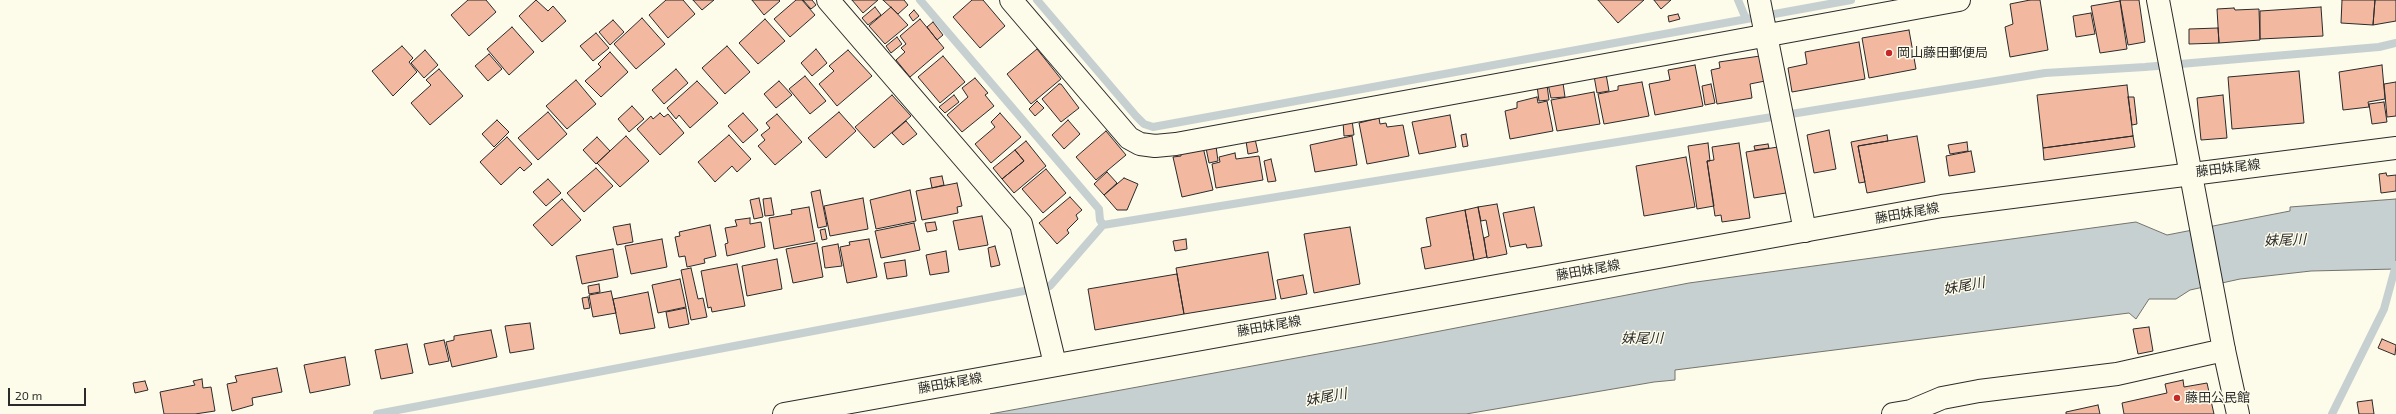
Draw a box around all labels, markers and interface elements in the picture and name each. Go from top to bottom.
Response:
place label: 岡山藤田郵便局 [1897,45,1988,61]
marker: 岡山藤田郵便局 [1884,48,1894,58]
street label: 藤田妹尾線 [2195,156,2261,180]
street label: 藤田妹尾線 [1874,200,1940,226]
water label: 妹尾川 [2264,231,2306,249]
street label: 藤田妹尾線 [1555,257,1621,283]
water label: 妹尾川 [1942,274,1986,298]
street label: 藤田妹尾線 [1236,313,1302,339]
water label: 妹尾川 [1621,330,1663,346]
street label: 藤田妹尾線 [917,370,983,396]
scale bar [10,380,88,406]
water label: 妹尾川 [1304,385,1348,409]
text: 20 m [15,388,42,402]
place label: 藤田公民館 [2185,390,2250,406]
marker: 藤田公民館 [2172,393,2182,403]

